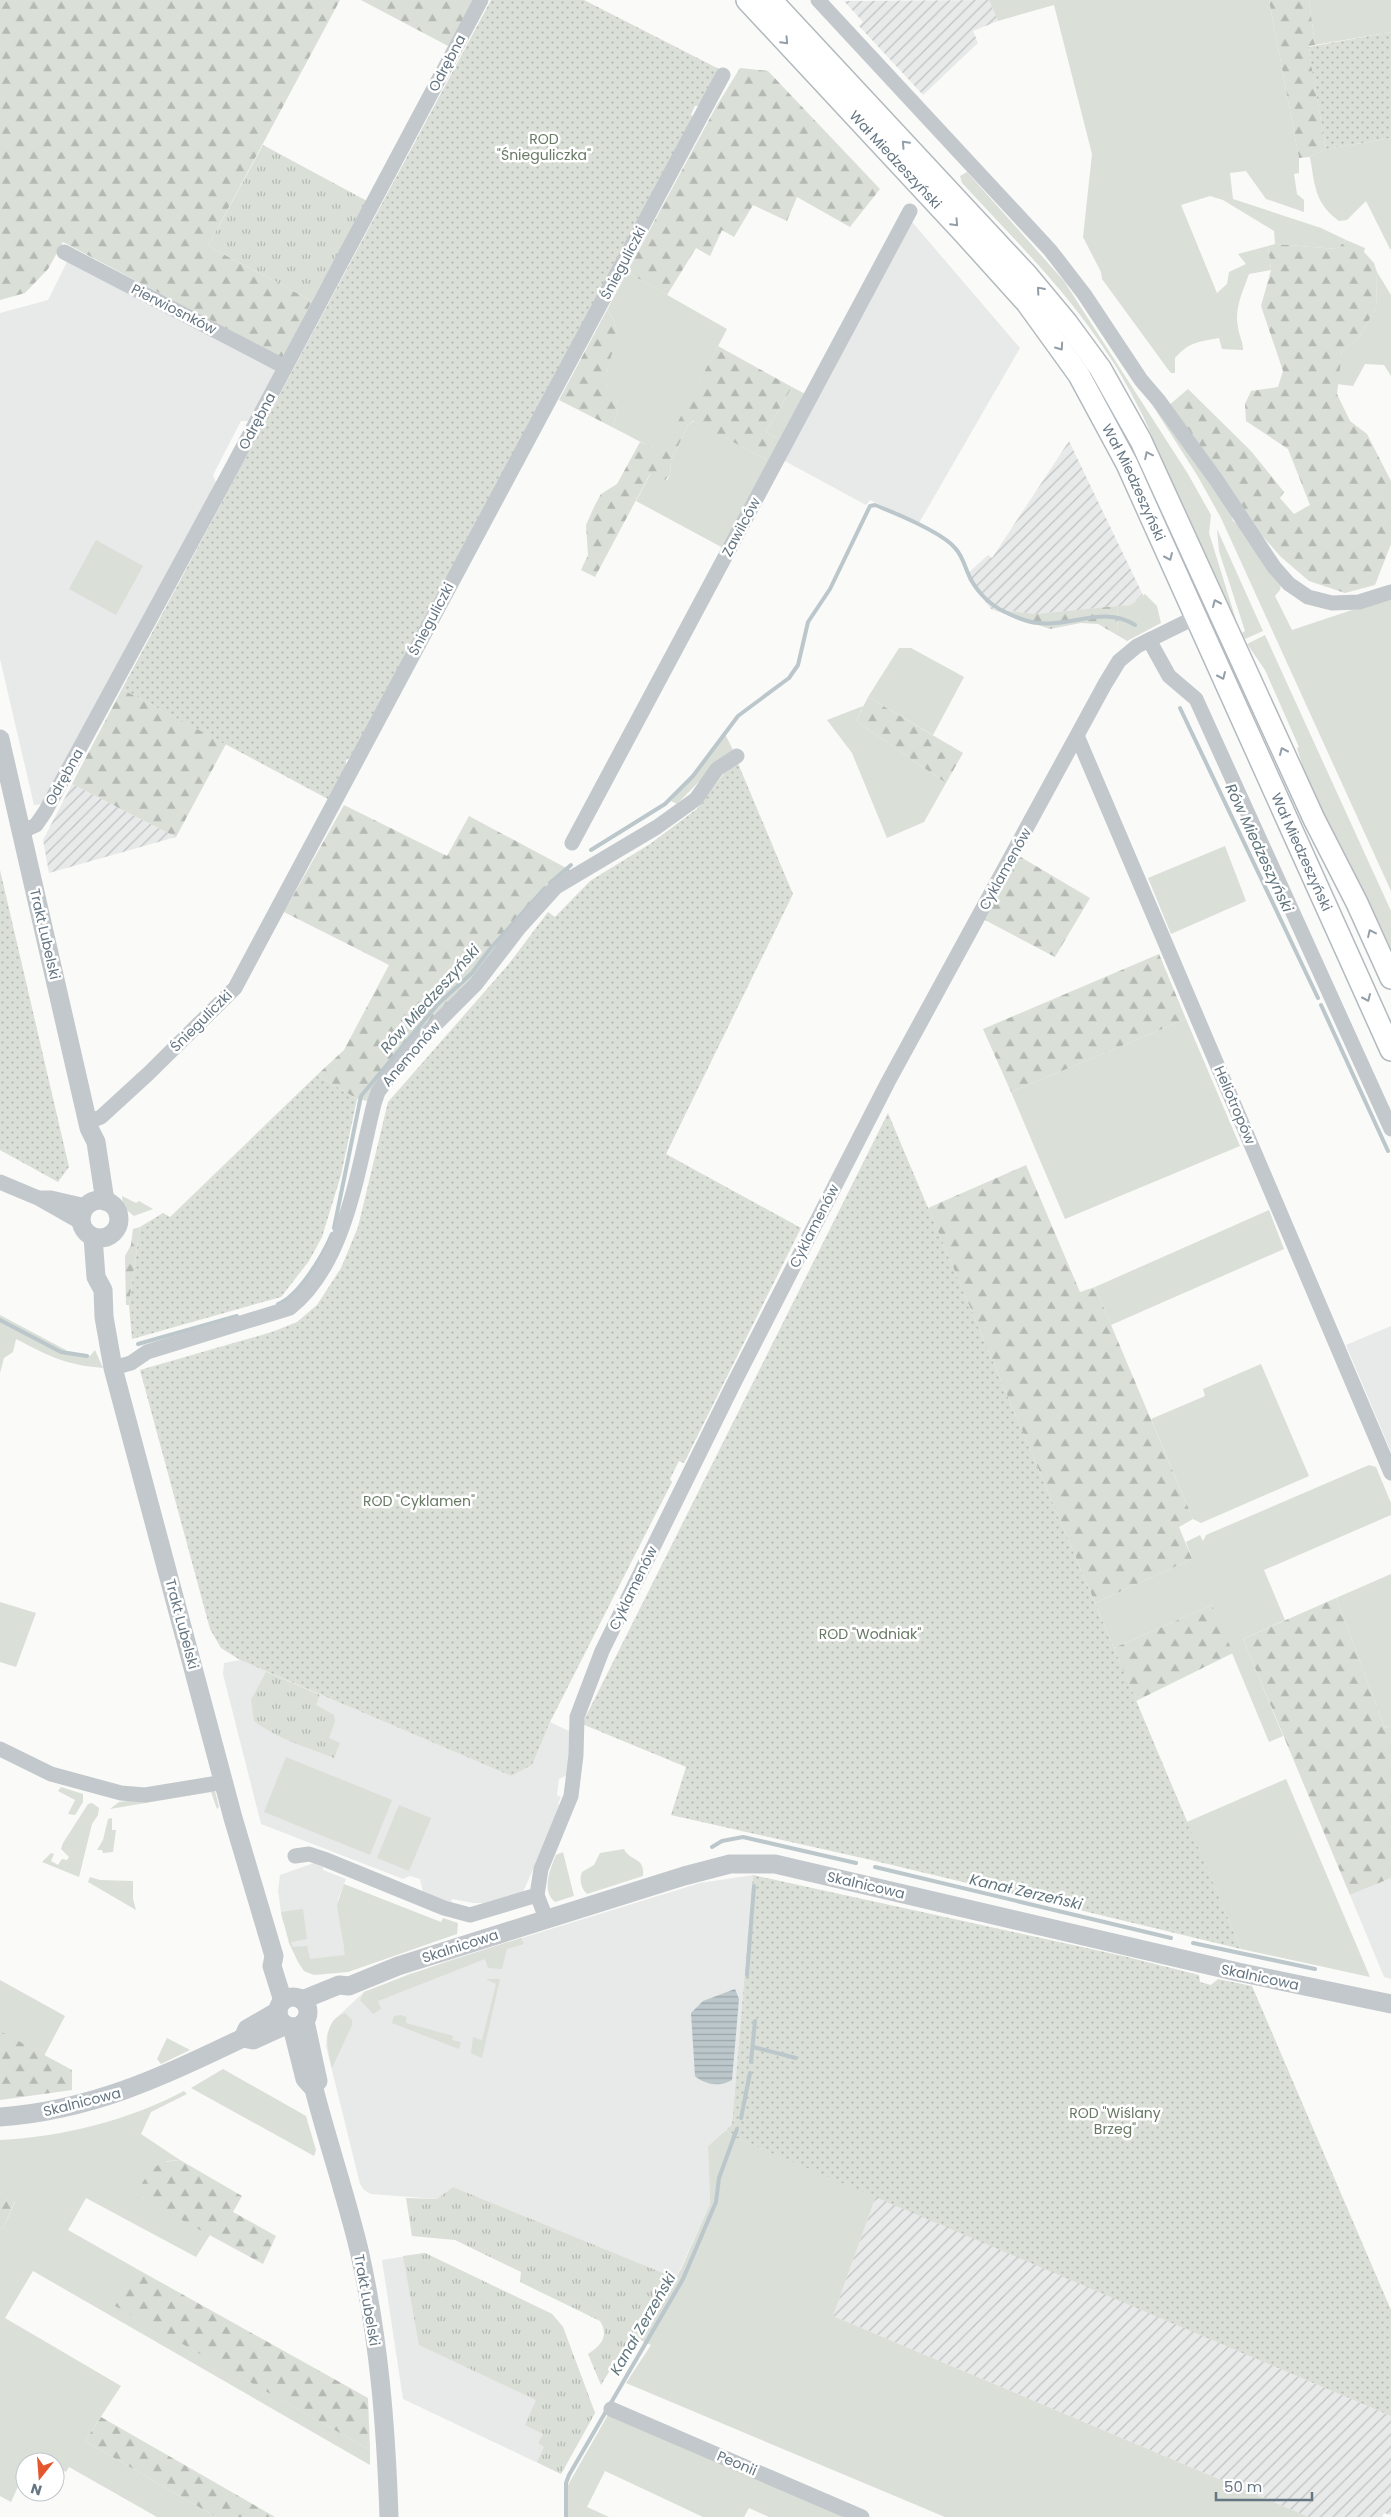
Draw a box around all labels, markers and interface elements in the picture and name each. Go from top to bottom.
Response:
street label: Odrębna [424,31,470,95]
one-way arrow [779,35,788,44]
street label: Wał Miedzeszyński [845,106,946,213]
park label: ROD "Śnieguliczka" [497,129,591,165]
one-way arrow [902,141,911,150]
one-way arrow [949,217,958,226]
street label: Śnieguliczki [595,223,651,303]
street label: Pierwiosnków [128,279,221,339]
one-way arrow [1037,287,1046,296]
one-way arrow [1054,341,1063,351]
street label: Odrębna [234,389,280,453]
street label: Wał Miedzeszyński [1097,420,1170,544]
one-way arrow [1144,451,1155,460]
street label: Zawilców [717,493,765,560]
one-way arrow [1162,552,1173,561]
street label: Śnieguliczki [403,579,459,659]
one-way arrow [1212,599,1222,608]
one-way arrow [1216,671,1227,680]
street label: Odrębna [40,745,88,809]
one-way arrow [1278,747,1289,756]
water label: Rów Miedzeszyński [1220,780,1299,916]
street label: Wał Miedzeszyński [1266,790,1337,914]
street label: Cyklamenów [974,824,1036,914]
street label: Trakt Lubelski [25,887,65,981]
one-way arrow [1367,929,1377,938]
water label: Rów Miedzeszyński [375,940,484,1058]
street label: Śnieguliczki [166,986,236,1056]
one-way arrow [1361,993,1372,1002]
street label: Anemonów [377,1017,445,1091]
street label: Heliotropów [1210,1063,1261,1148]
street label: Cyklamenów [784,1180,844,1271]
park label: ROD "Cyklamen" [363,1491,475,1511]
street label: Cyklamenów [604,1542,662,1633]
street label: Trakt Lubelski [160,1577,204,1671]
park label: ROD "Wodniak" [819,1624,921,1644]
street label: Skalnicowa [825,1866,907,1904]
water label: Kanał Zerzeński [968,1868,1085,1915]
street label: Skalnicowa [419,1924,501,1968]
street label: Skalnicowa [1219,1959,1301,1995]
street label: Skalnicowa [41,2083,123,2121]
park label: ROD "Wiślany Brzeg" [1069,2103,1161,2139]
street label: Trakt Lubelski [349,2253,385,2347]
water label: Kanał Zerzeński [605,2268,681,2379]
street label: Peonii [714,2446,760,2480]
north arrow [15,2452,65,2502]
scale bar [1216,2470,1312,2502]
text: 50 m [1224,2476,1262,2497]
text: N [28,2478,44,2501]

